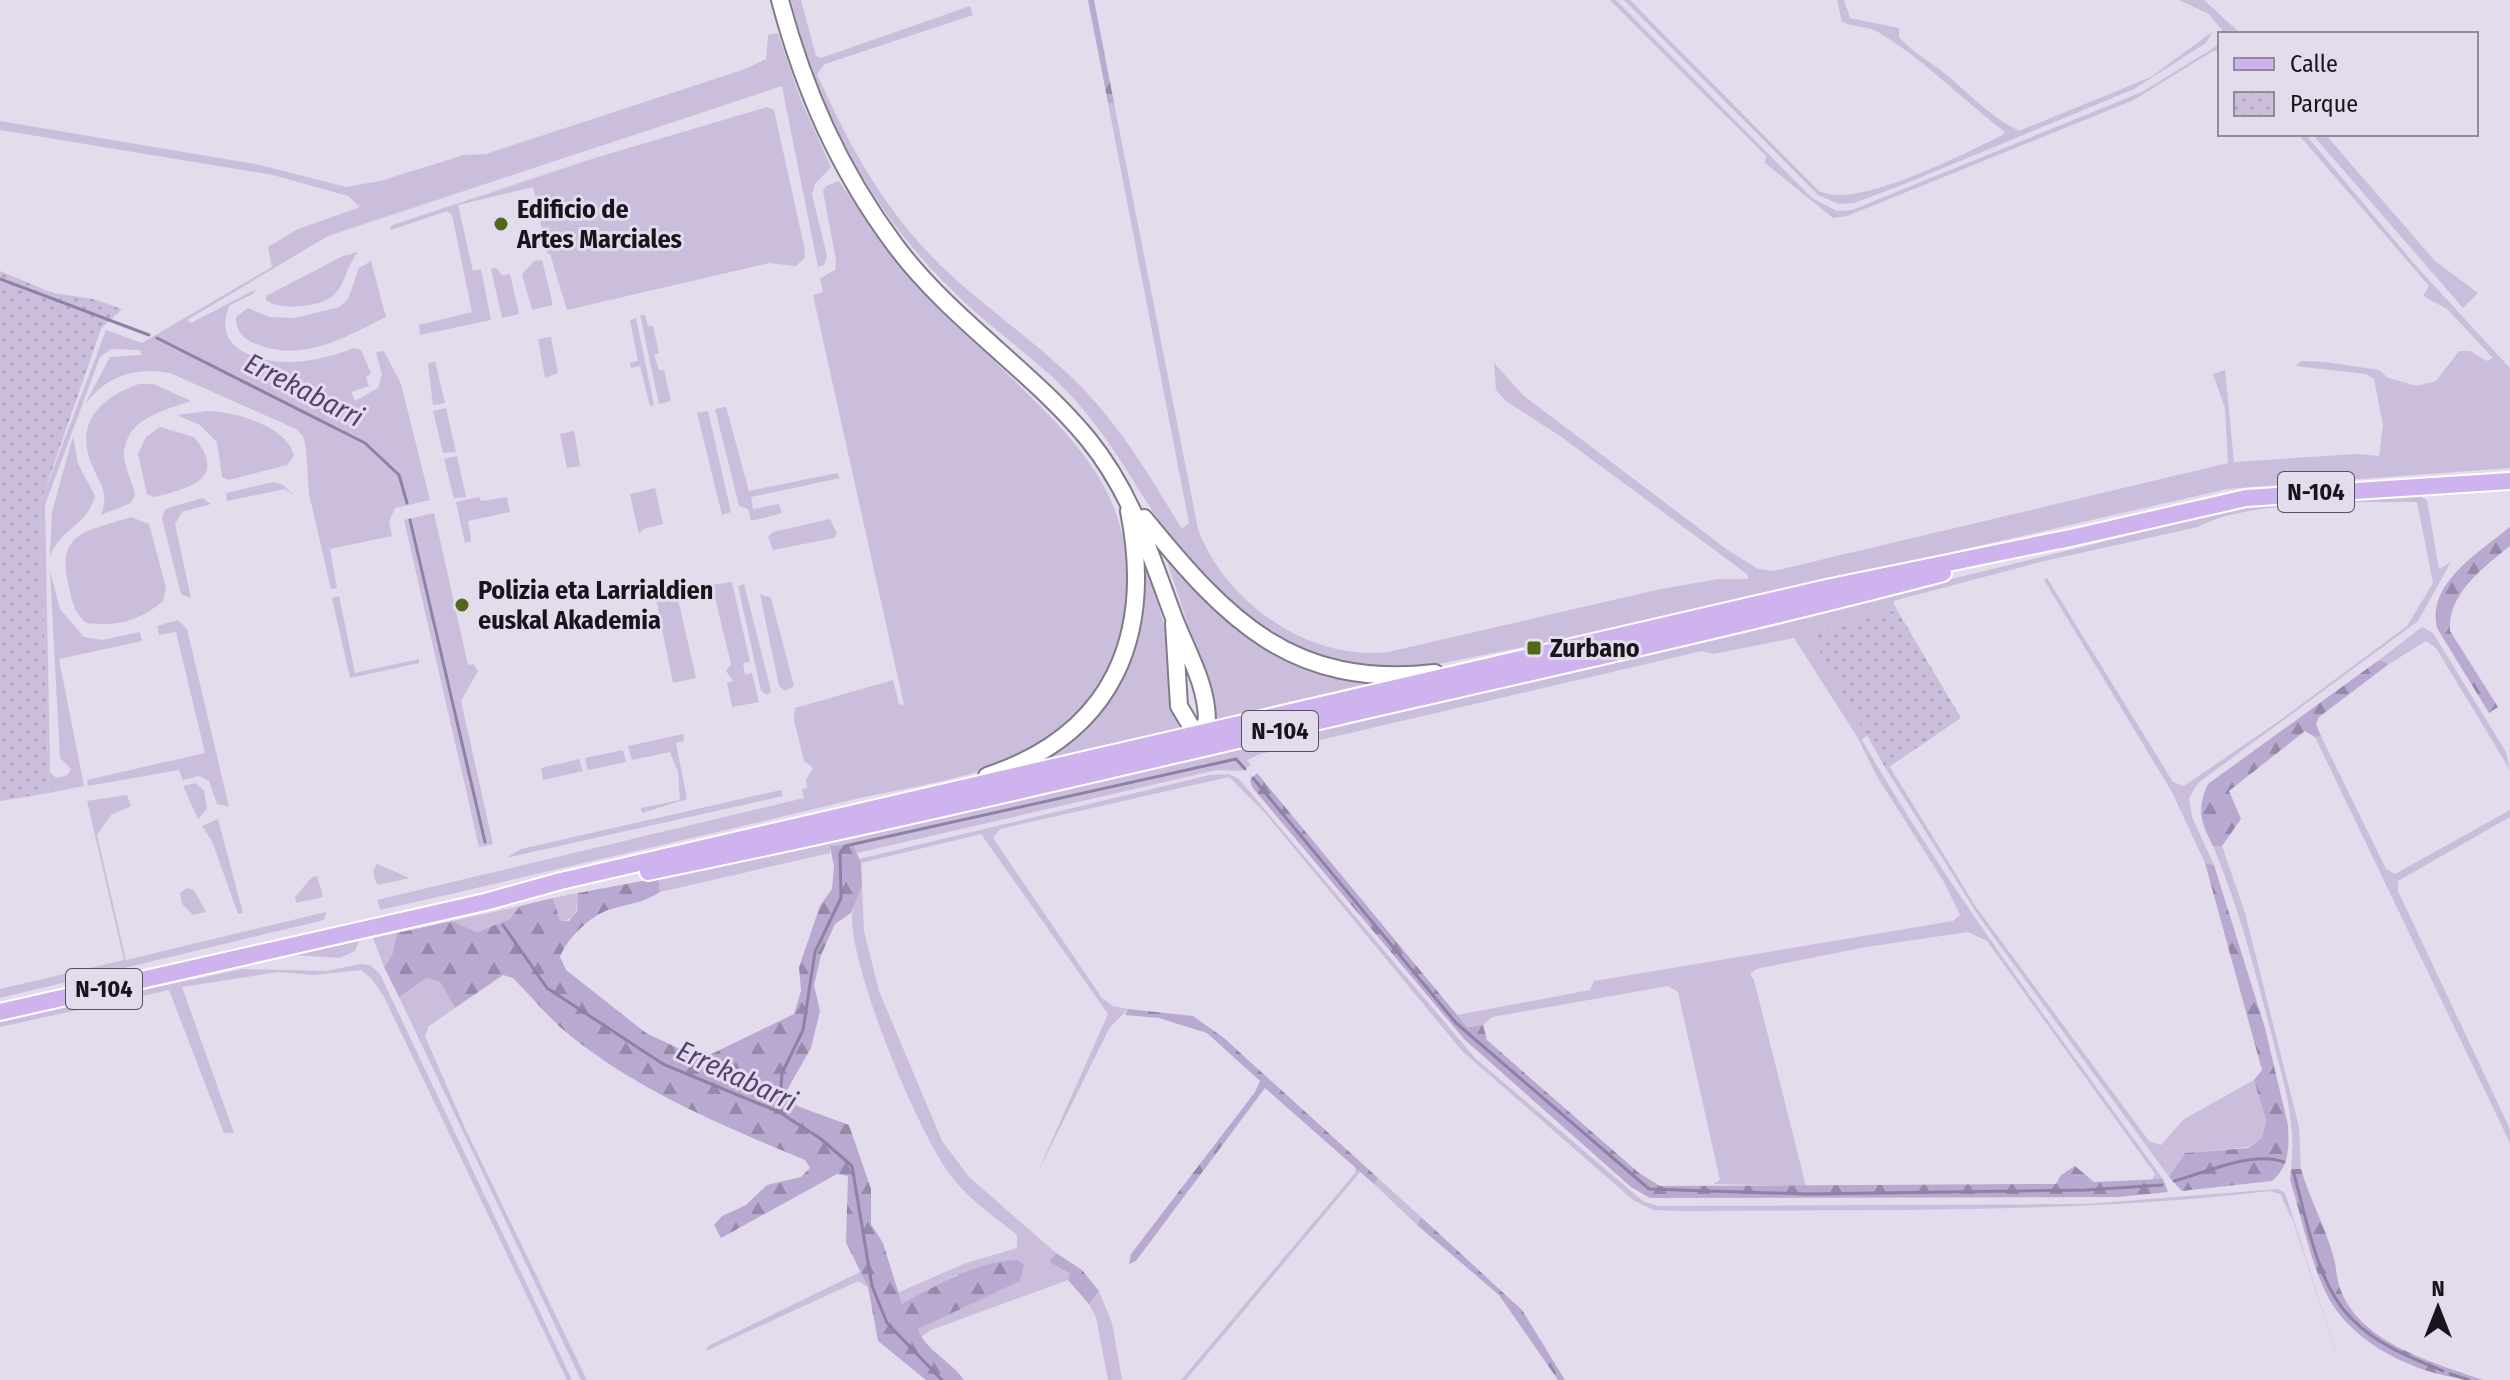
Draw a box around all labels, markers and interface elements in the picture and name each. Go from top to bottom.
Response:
legend [2218,32,2478,136]
text: Calle [2290,50,2338,78]
text: Parque [2290,90,2358,118]
place label: Edificio de Artes Marciales [516,194,682,255]
marker: Edificio de Artes Marciales [492,215,510,233]
water label: Errekabarri [239,346,369,434]
road number: N-104 [2278,472,2354,512]
place label: Polizia eta Larrialdien euskal Akademia [478,575,713,636]
marker: Polizia eta Larrialdien euskal Akademia [453,596,471,614]
place label: Zurbano [1550,633,1640,664]
marker: Zurbano [1525,639,1543,657]
road number: N-104 [1242,711,1318,751]
road number: N-104 [66,969,142,1009]
water label: Errekabarri [672,1034,802,1118]
north arrow [2398,1268,2478,1348]
text: N [2431,1275,2445,1302]

